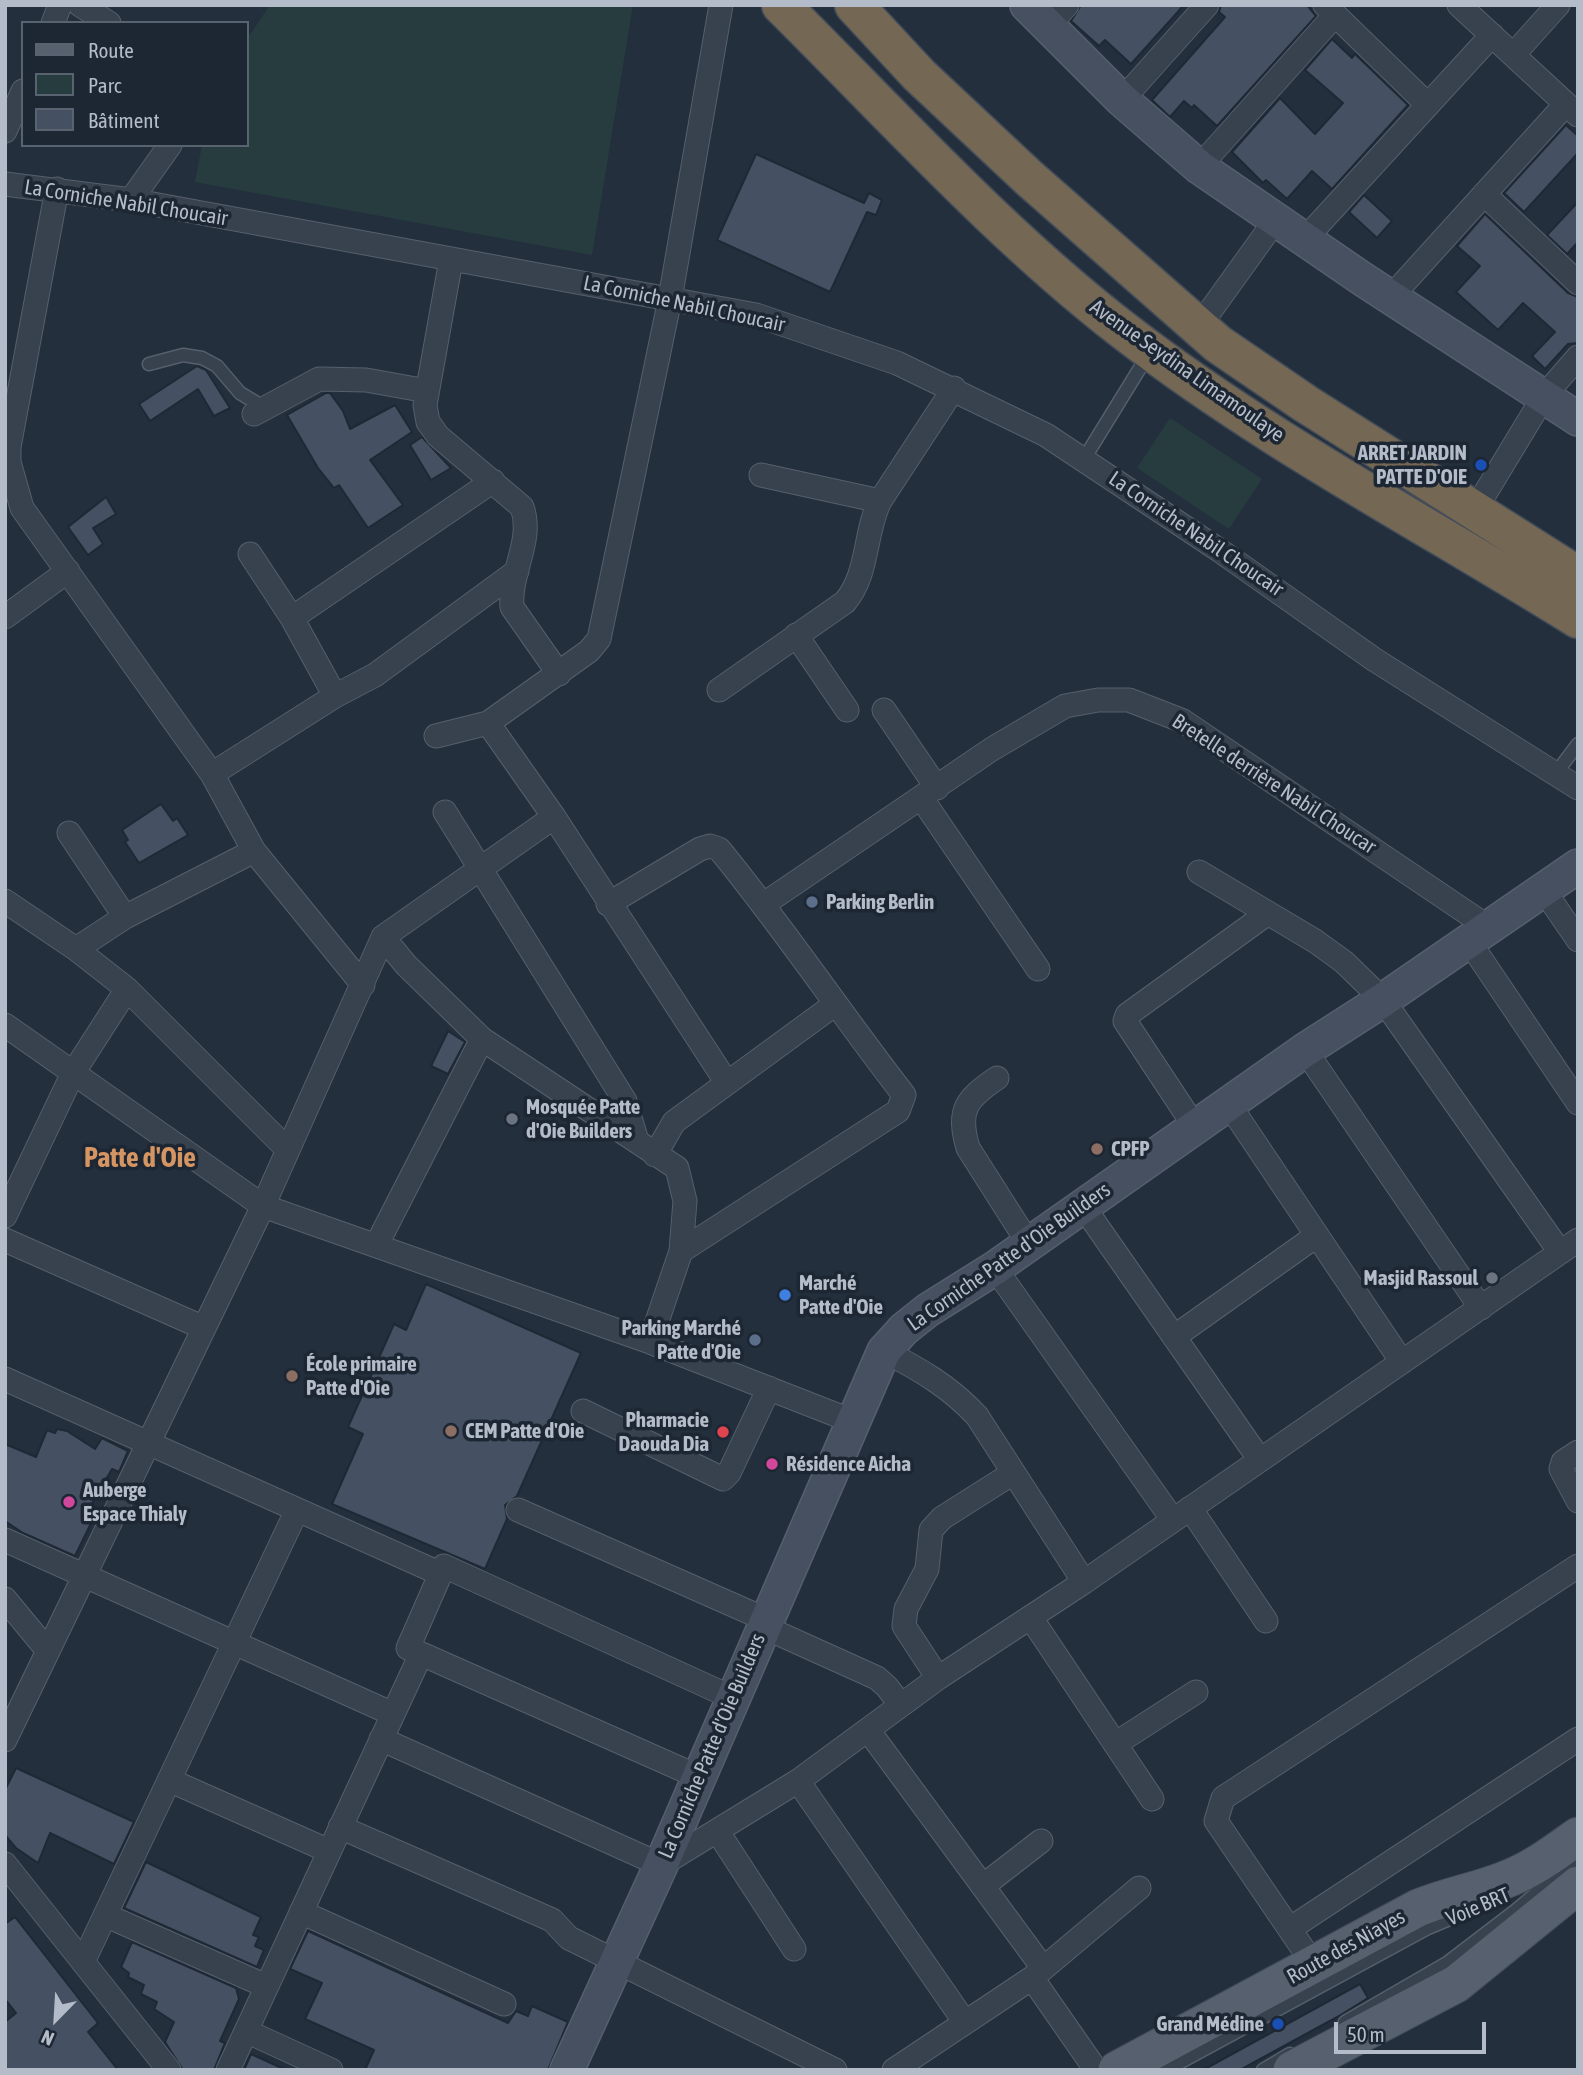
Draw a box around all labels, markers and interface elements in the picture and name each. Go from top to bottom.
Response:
legend [21,21,248,147]
text: Route [88,38,134,62]
text: Parc [88,73,122,97]
text: Bâtiment [88,108,159,132]
street label: La Corniche Nabil Choucair [23,175,229,231]
street label: La Corniche Nabil Choucair [581,270,787,338]
street label: Avenue Seydina Limamoulaye [1085,294,1289,448]
place label: ARRET JARDIN PATTE D'OIE [1358,440,1467,490]
marker: ARRET JARDIN PATTE D'OIE [1473,457,1489,473]
street label: La Corniche Nabil Choucair [1104,466,1288,602]
street label: Bretelle derrière Nabil Choucar [1167,709,1381,859]
place label: Parking Berlin [826,889,934,915]
marker: Parking Berlin [804,894,820,910]
place label: Mosquée Patte d'Oie Builders [526,1094,640,1144]
marker: Mosquée Patte d'Oie Builders [504,1111,520,1127]
place label: CPFP [1111,1136,1149,1162]
district label: Patte d'Oie [84,1141,196,1175]
marker: CPFP [1089,1141,1105,1157]
street label: La Corniche Patte d'Oie Builders [903,1177,1115,1337]
place label: Masjid Rassoul [1364,1265,1478,1291]
place label: Marché Patte d'Oie [799,1270,883,1320]
marker: Masjid Rassoul [1484,1270,1500,1286]
marker: Marché Patte d'Oie [777,1287,793,1303]
place label: Parking Marché Patte d'Oie [622,1315,741,1365]
marker: Parking Marché Patte d'Oie [747,1332,763,1348]
place label: École primaire Patte d'Oie [306,1351,417,1401]
marker: École primaire Patte d'Oie [284,1368,300,1384]
place label: Pharmacie Daouda Dia [619,1407,709,1457]
place label: CEM Patte d'Oie [465,1418,584,1444]
marker: CEM Patte d'Oie [443,1423,459,1439]
marker: Pharmacie Daouda Dia [715,1424,731,1440]
place label: Résidence Aicha [786,1451,911,1477]
marker: Résidence Aicha [764,1456,780,1472]
place label: Auberge Espace Thialy [83,1477,187,1527]
marker: Auberge Espace Thialy [61,1494,77,1510]
street label: La Corniche Patte d'Oie Builders [653,1630,771,1862]
street label: Voie BRT [1442,1882,1514,1932]
street label: Route des Niayes [1283,1904,1409,1990]
north arrow [21,1984,91,2054]
scale bar [1338,2008,1490,2052]
place label: Grand Médine [1156,2011,1264,2037]
marker: Grand Médine [1270,2016,1286,2032]
text: 50 m [1347,2022,1385,2046]
text: N [38,2026,57,2051]

